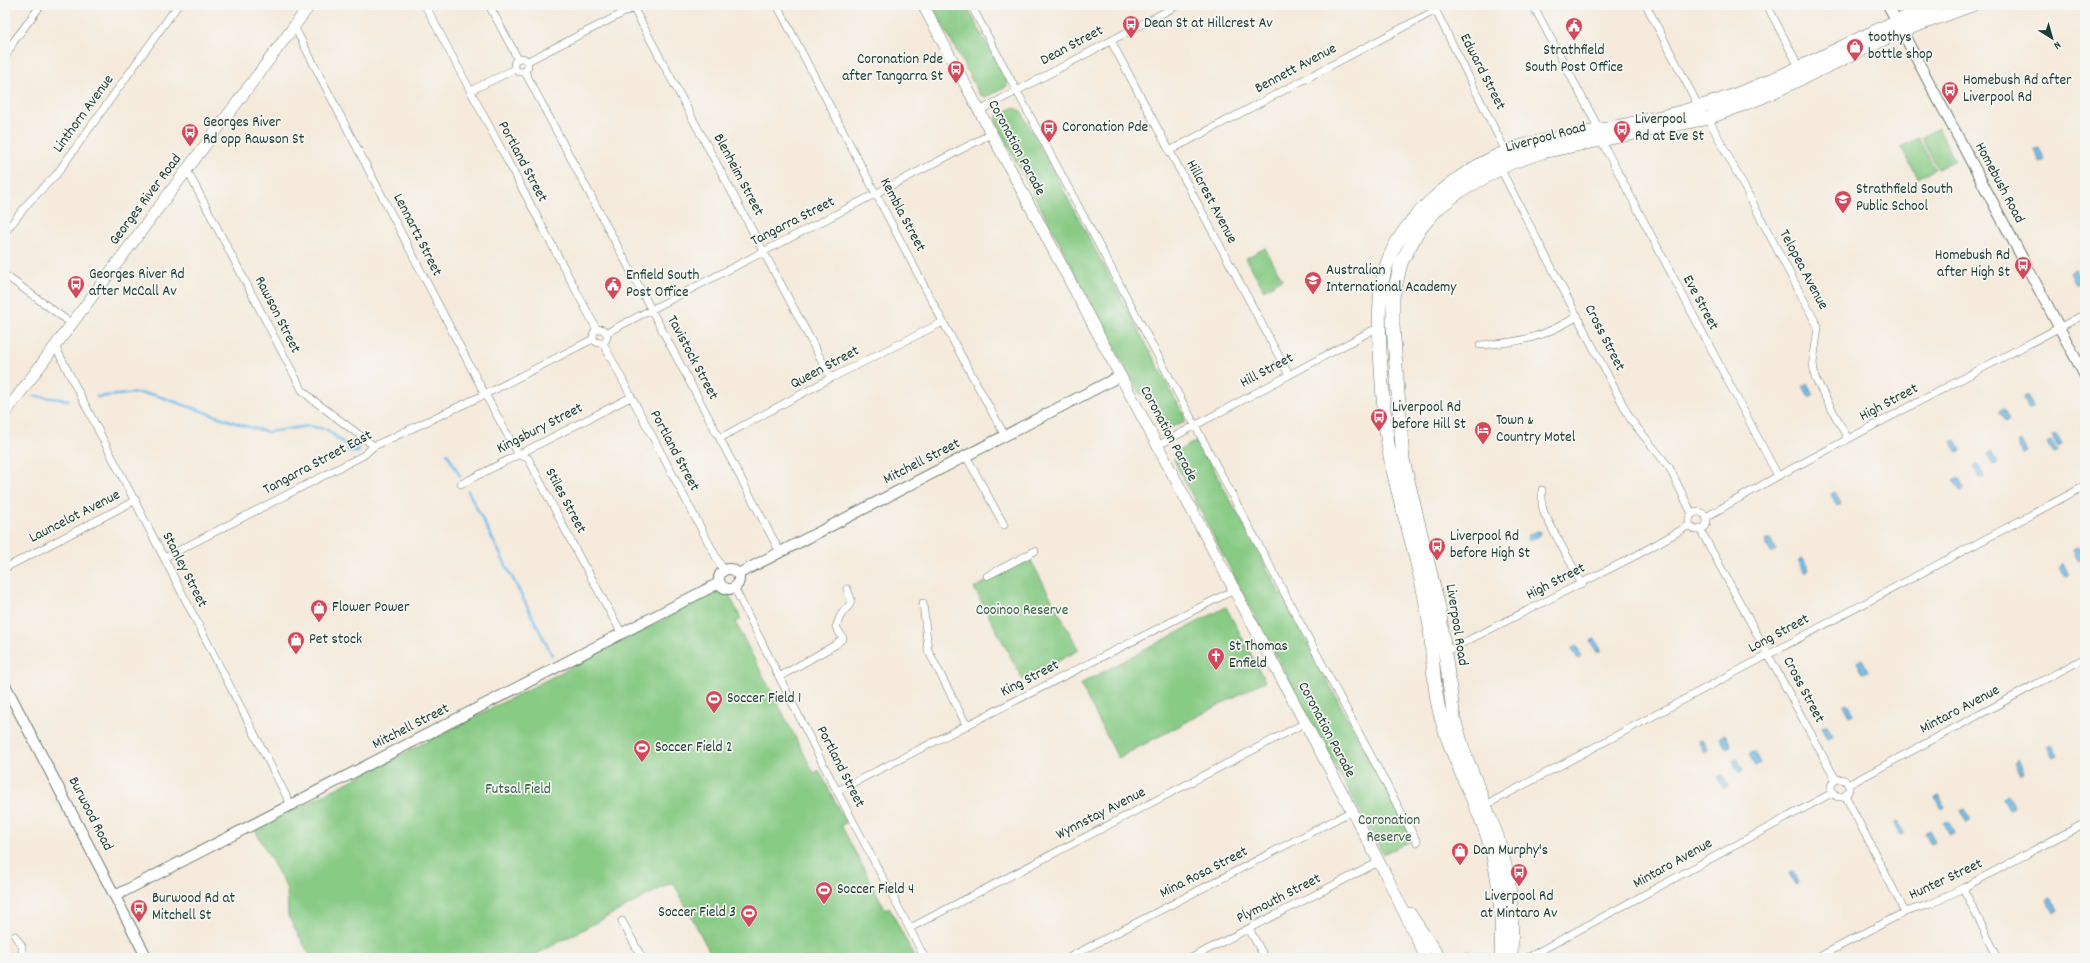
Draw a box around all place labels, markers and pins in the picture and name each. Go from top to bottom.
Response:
place label: Dean St at Hillcrest Av [1144,13,1274,35]
bus stop icon: Dean St at Hillcrest Av [1121,14,1141,39]
public building icon: Strathfield South Post Office [1564,16,1584,41]
place label: toothys bottle shop [1868,27,1933,66]
shop icon: toothys bottle shop [1845,37,1865,62]
place label: Strathfield South Post Office [1525,40,1623,79]
place label: Coronation Pde after Tangarra St [842,49,943,88]
bus stop icon: Coronation Pde after Tangarra St [946,59,966,84]
place label: Homebush Rd after Liverpool Rd [1963,70,2072,109]
bus stop icon: Homebush Rd after Liverpool Rd [1940,80,1960,105]
place label: Liverpool Rd at Eve St [1635,109,1704,148]
place label: Georges River Rd opp Rawson St [203,112,305,151]
place label: Coronation Pde [1062,117,1148,139]
bus stop icon: Coronation Pde [1039,118,1059,143]
bus stop icon: Liverpool Rd at Eve St [1612,119,1632,144]
bus stop icon: Georges River Rd opp Rawson St [180,122,200,147]
place label: Strathfield South Public School [1856,179,1953,218]
school or university icon: Strathfield South Public School [1833,189,1853,214]
place label: Homebush Rd after High St [1935,245,2010,284]
bus stop icon: Homebush Rd after High St [2013,255,2033,280]
place label: Australian International Academy [1326,260,1457,299]
place label: Georges River Rd after McCall Av [89,264,185,303]
place label: Enfield South Post Office [626,265,700,304]
school or university icon: Australian International Academy [1303,270,1323,295]
bus stop icon: Georges River Rd after McCall Av [66,274,86,299]
public building icon: Enfield South Post Office [603,275,623,300]
place label: Liverpool Rd before Hill St [1392,397,1466,436]
bus stop icon: Liverpool Rd before Hill St [1369,407,1389,432]
place label: Town & Country Motel [1496,410,1576,449]
hotel icon: Town & Country Motel [1473,420,1493,445]
place label: Liverpool Rd before High St [1450,526,1531,565]
bus stop icon: Liverpool Rd before High St [1427,536,1447,561]
place label: Flower Power [332,597,410,619]
shop icon: Flower Power [309,598,329,623]
place label: Pet stock [309,629,362,651]
shop icon: Pet stock [286,630,306,655]
place label: St Thomas Enfield [1229,636,1288,675]
church icon: St Thomas Enfield [1206,646,1226,671]
place label: Soccer Field 1 [727,688,801,710]
sports icon: Soccer Field 1 [704,689,724,714]
place label: Soccer Field 2 [655,737,733,759]
sports icon: Soccer Field 2 [632,738,652,763]
place label: Dan Murphy's [1473,840,1548,862]
shop icon: Dan Murphy's [1450,841,1470,866]
bus stop icon: Liverpool Rd at Mintaro Av [1509,862,1529,887]
place label: Soccer Field 4 [837,879,914,901]
sports icon: Soccer Field 4 [814,880,834,905]
place label: Liverpool Rd at Mintaro Av [1480,886,1558,925]
place label: Burwood Rd at Mitchell St [152,888,235,927]
bus stop icon: Burwood Rd at Mitchell St [129,898,149,923]
place label: Soccer Field 3 [658,902,736,924]
sports icon: Soccer Field 3 [739,903,759,928]

